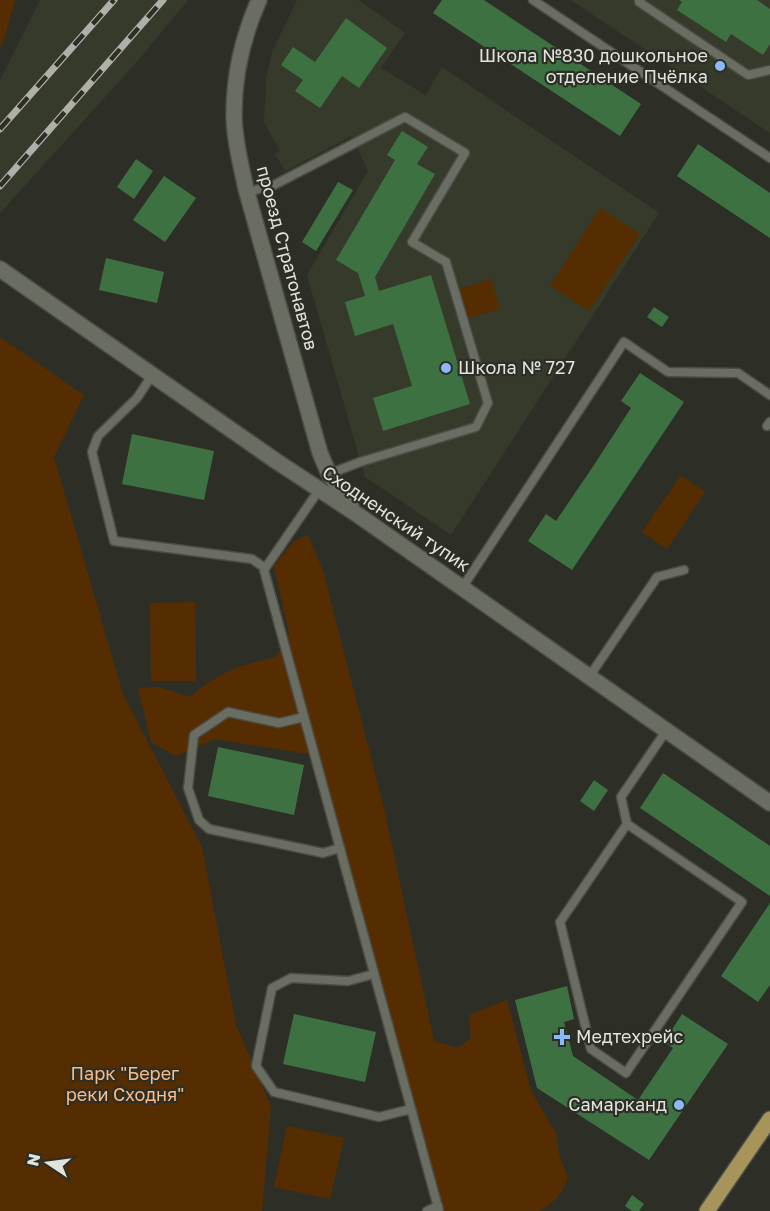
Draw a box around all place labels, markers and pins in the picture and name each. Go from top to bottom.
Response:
place label: Школа №830 дошкольное отделение Пчёлка [479,44,708,87]
marker: Школа №830 дошкольное отделение Пчёлка [713,59,727,73]
place label: Школа № 727 [458,356,575,378]
marker: Школа № 727 [439,361,453,375]
place label: Медтехрейс [576,1025,684,1047]
marker: Медтехрейс [553,1028,571,1046]
place label: Самарканд [568,1093,667,1115]
marker: Самарканд [672,1098,686,1112]

